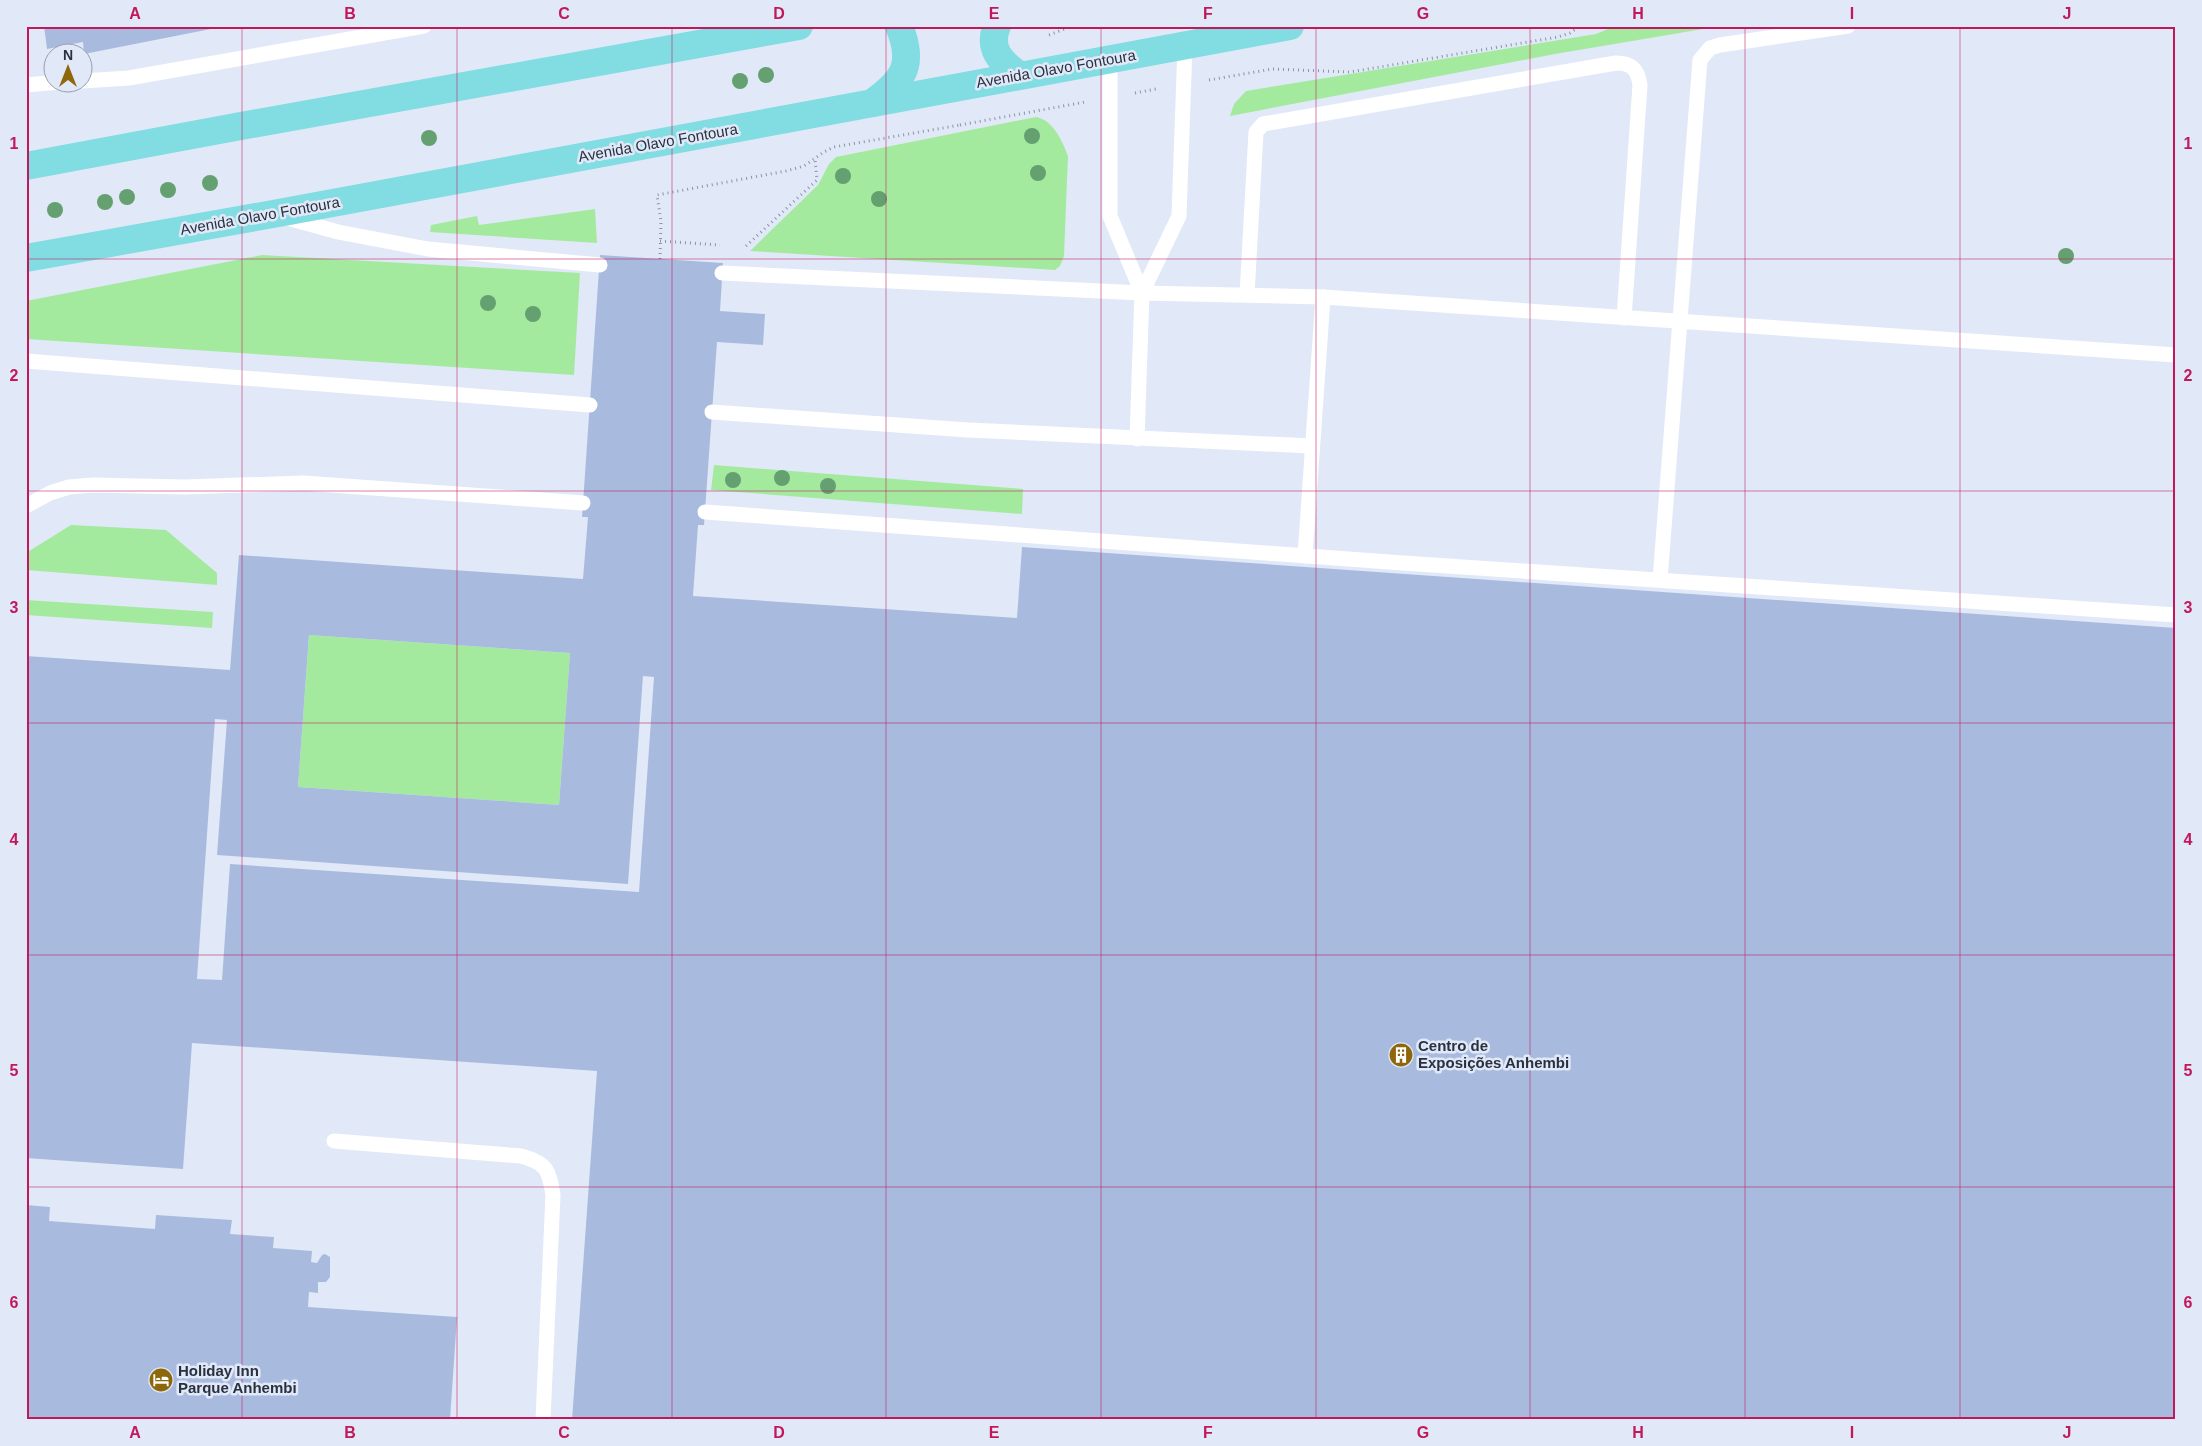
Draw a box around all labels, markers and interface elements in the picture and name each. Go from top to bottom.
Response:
text: A [129,5,141,22]
text: B [344,5,356,22]
text: C [558,5,570,22]
text: D [773,5,785,22]
text: E [989,5,1000,22]
text: F [1203,5,1213,22]
text: G [1417,5,1429,22]
text: H [1632,5,1644,22]
text: I [1850,5,1854,22]
text: J [2063,5,2071,22]
north arrow [42,42,92,92]
street label: Avenida Olavo Fontoura [975,46,1138,91]
text: N [63,47,73,63]
street label: Avenida Olavo Fontoura [577,120,740,165]
text: 1 [10,135,19,152]
text: 1 [2184,135,2193,152]
street label: Avenida Olavo Fontoura [179,193,342,238]
text: 2 [10,367,19,384]
text: 2 [2184,367,2193,384]
text: 3 [10,599,19,616]
text: 3 [2184,599,2193,616]
text: 4 [10,831,19,848]
text: 4 [2184,831,2193,848]
place label: Centro de Exposições Anhembi [1418,1037,1569,1071]
building icon: Centro de Exposições Anhembi [1388,1042,1414,1068]
text: 5 [10,1062,19,1079]
text: 5 [2184,1062,2193,1079]
text: 6 [10,1294,19,1311]
text: 6 [2184,1294,2193,1311]
place label: Holiday Inn Parque Anhembi [178,1362,297,1396]
hotel icon: Holiday Inn Parque Anhembi [148,1367,174,1393]
text: A [129,1424,141,1441]
text: B [344,1424,356,1441]
text: C [558,1424,570,1441]
text: D [773,1424,785,1441]
text: E [989,1424,1000,1441]
text: F [1203,1424,1213,1441]
text: G [1417,1424,1429,1441]
text: H [1632,1424,1644,1441]
text: I [1850,1424,1854,1441]
text: J [2063,1424,2071,1441]

